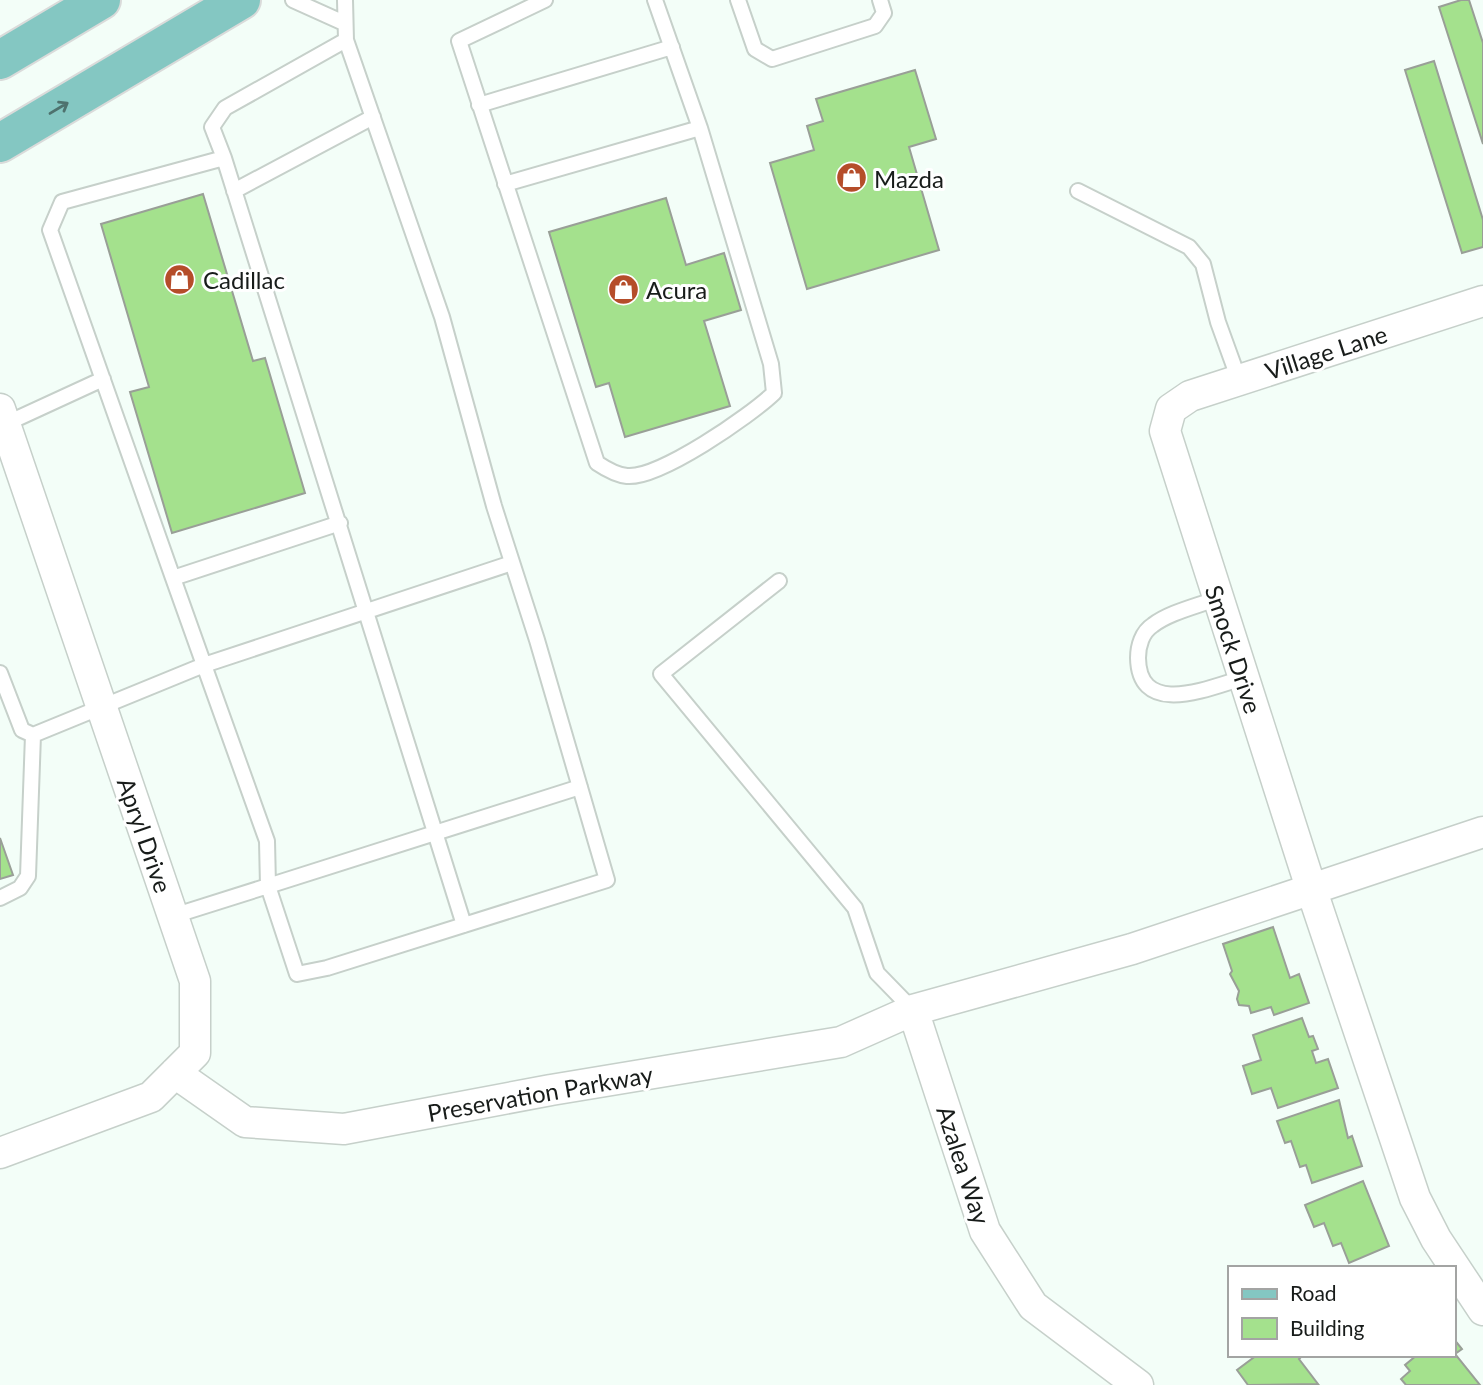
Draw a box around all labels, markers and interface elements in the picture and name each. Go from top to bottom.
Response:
one-way arrow [48,101,68,115]
shop icon: Mazda [834,161,868,195]
place label: Mazda [874,164,944,193]
shop icon: Cadillac [163,262,197,296]
place label: Cadillac [203,265,285,294]
shop icon: Acura [606,272,640,306]
place label: Acura [646,275,707,304]
street label: Village Lane [1261,319,1391,385]
street label: Smock Drive [1200,581,1268,717]
street label: Apryl Drive [112,774,178,896]
street label: Preservation Parkway [425,1059,656,1127]
street label: Azalea Way [931,1102,997,1228]
legend [1228,1266,1455,1357]
text: Road [1290,1280,1337,1305]
text: Building [1290,1315,1365,1340]

